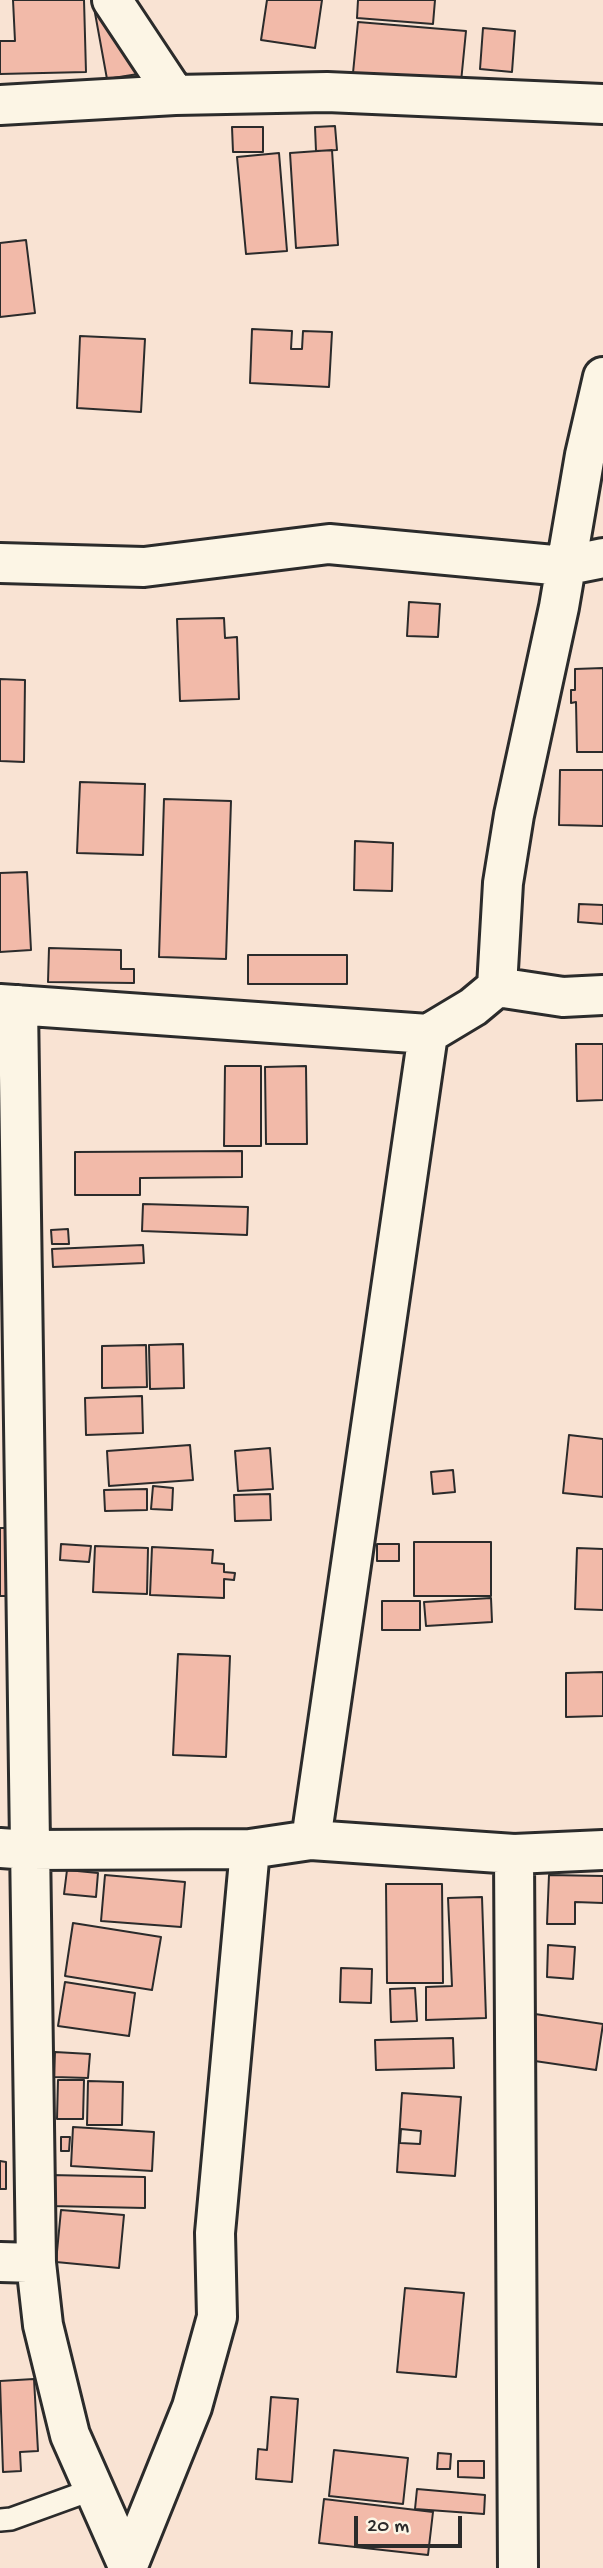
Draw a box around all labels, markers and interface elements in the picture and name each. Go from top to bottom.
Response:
scale bar [358,2502,466,2546]
text: 20 m [367,2515,409,2540]

